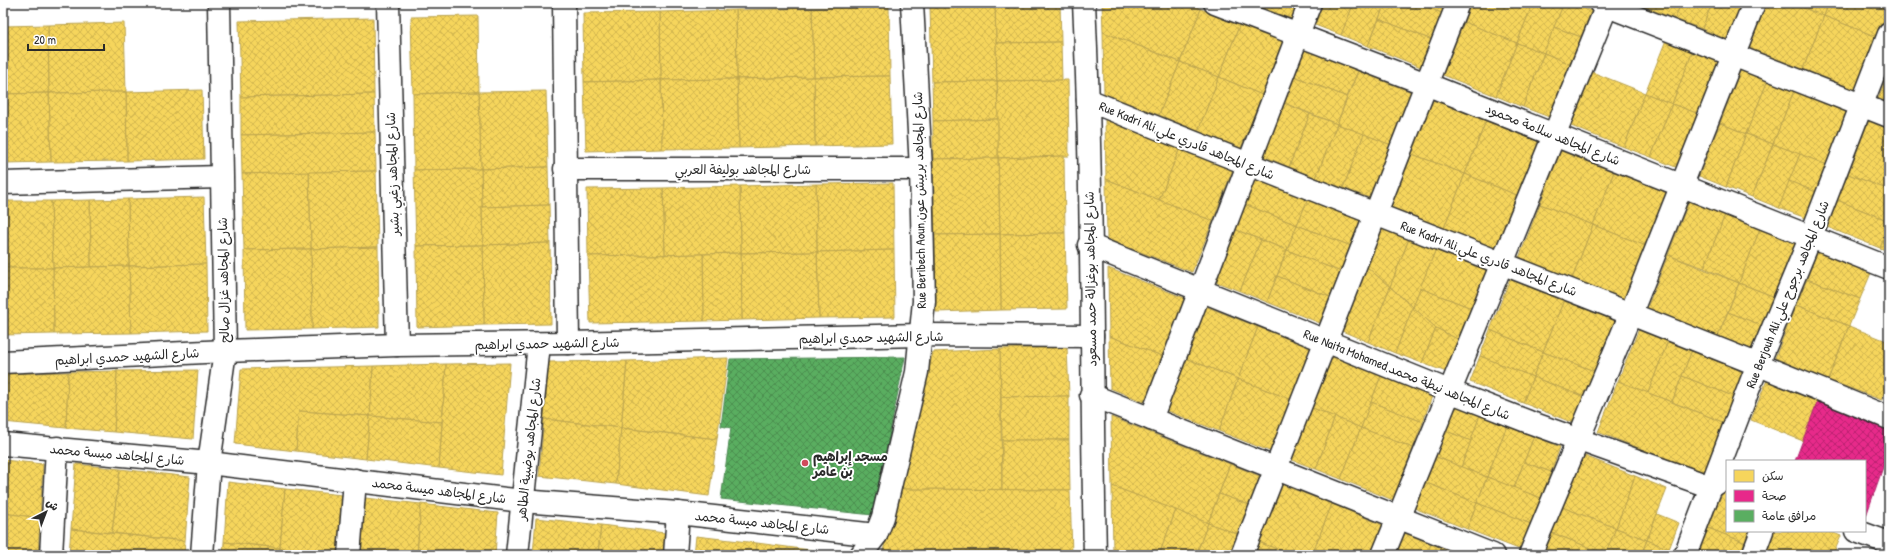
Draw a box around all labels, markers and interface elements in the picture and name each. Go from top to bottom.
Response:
scale bar [28,26,104,52]
text: 20 m [34,31,56,48]
street label: Rue Beribech Aoun,شارع المجاهد بريبش عون [908,91,931,309]
street label: Rue Kadri Ali,شارع المجاهد قادري علي [1096,97,1277,186]
street label: شارع المجاهد سلامة محمود [1483,99,1623,170]
street label: شارع المجاهد زغبي بشير [381,112,406,237]
street label: شارع المجاهد بوليفة العربي [675,160,811,181]
street label: شارع المجاهد بوغزالة حمد مسعود [1079,191,1102,367]
street label: Rue Berjouh Ali,شارع المجاهد برجوح علي [1741,197,1836,392]
street label: Rue Kadri Ali,شارع المجاهد قادري علي [1397,216,1580,303]
street label: شارع المجاهد غزال صالح [213,217,234,343]
street label: Rue Naita Mohamed,شارع المجاهد نيطة محمد [1301,324,1513,425]
street label: شارع الشهيد حمدي ابراهيم [798,327,944,349]
street label: شارع الشهيد حمدي ابراهيم [474,333,620,355]
street label: شارع الشهيد حمدي ابراهيم [54,343,200,371]
street label: شارع المجاهد بوضبية الطاهر [511,377,545,522]
street label: شارع المجاهد ميسة محمد [49,439,185,470]
place label: مسجد إبراهيم بن عامر [811,447,888,480]
marker: مسجد إبراهيم بن عامر [800,458,810,468]
legend [1726,460,1866,532]
text: سكن [1762,467,1784,484]
street label: شارع المجاهد ميسة محمد [371,473,507,508]
text: صحة [1762,487,1787,504]
north arrow [26,492,66,532]
text: ش [44,495,62,514]
street label: شارع المجاهد ميسة محمد [694,506,830,539]
text: مرافق عامة [1762,507,1816,524]

